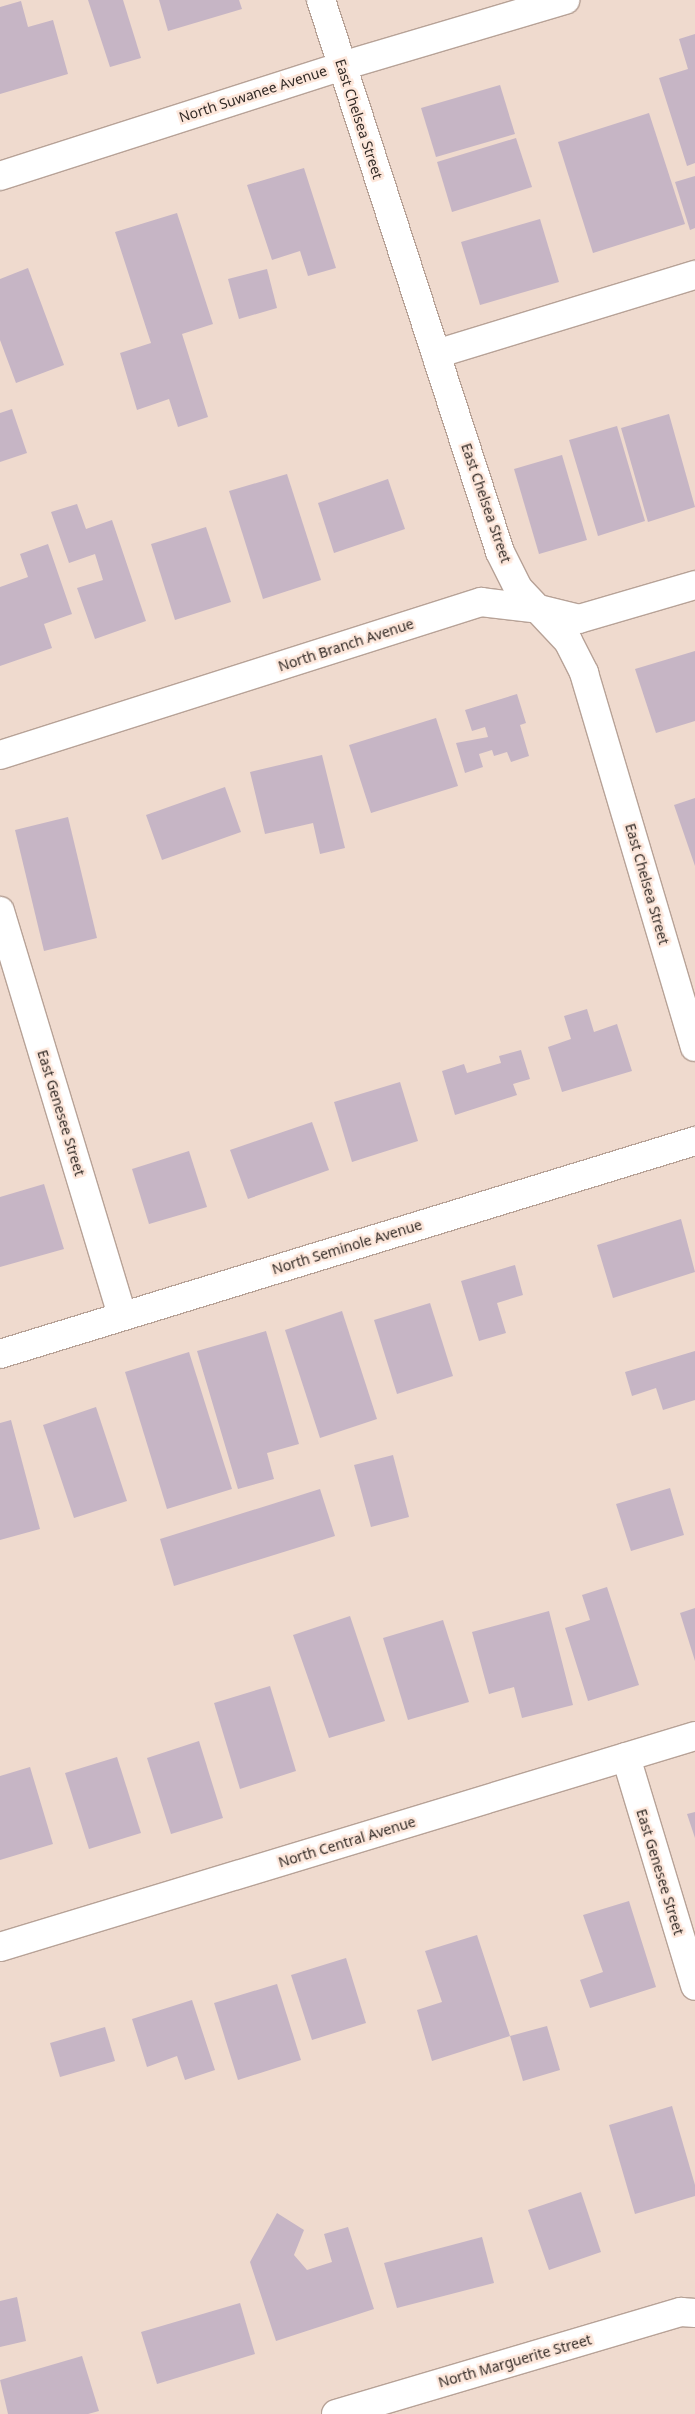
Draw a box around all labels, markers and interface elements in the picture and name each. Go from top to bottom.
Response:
street label: East Chelsea Street [332,57,386,181]
street label: North Suwanee Avenue [177,62,329,126]
street label: East Chelsea Street [458,441,514,565]
street label: North Branch Avenue [276,615,416,675]
street label: East Chelsea Street [622,821,672,947]
street label: East Genesee Street [34,1048,88,1178]
street label: North Seminole Avenue [270,1216,424,1278]
street label: East Genesee Street [633,1807,687,1937]
street label: North Central Avenue [276,1813,418,1871]
street label: North Marguerite Street [436,2331,594,2391]

